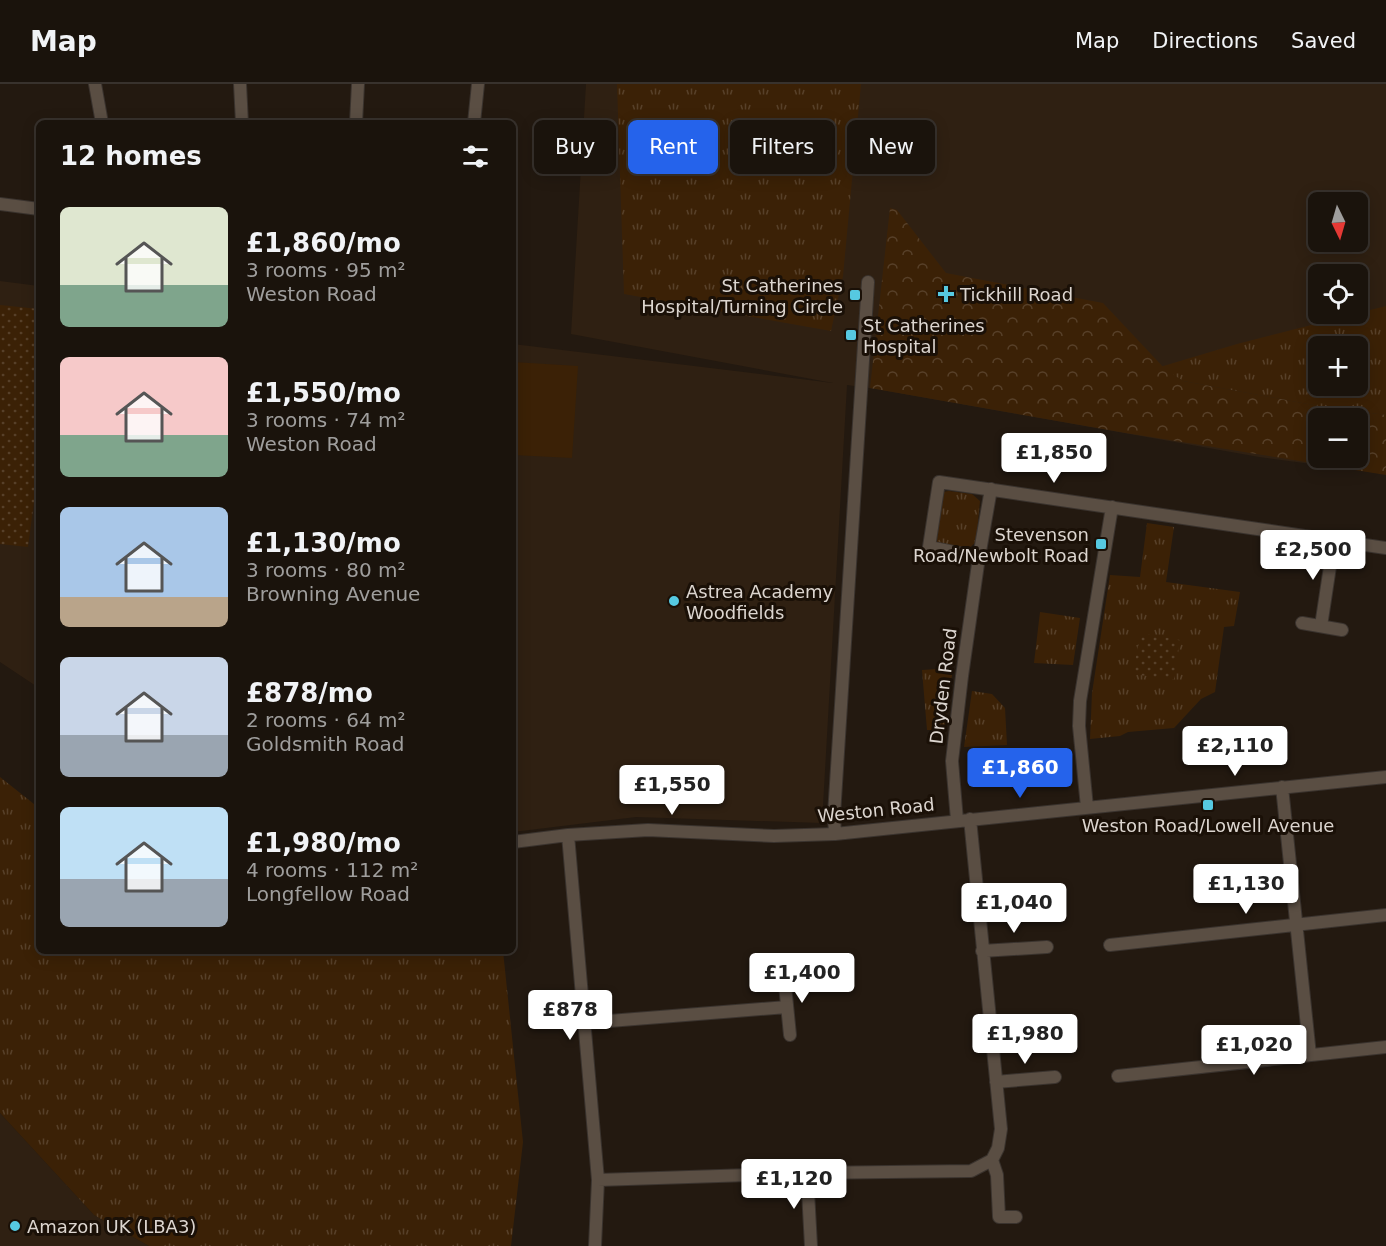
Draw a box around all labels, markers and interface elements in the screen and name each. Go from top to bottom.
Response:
text: Map [30,25,97,58]
text: Map [1075,29,1119,53]
text: Directions [1152,29,1258,53]
text: Saved [1291,29,1356,53]
chip: Buy [534,120,616,174]
chip: Rent [628,120,718,174]
chip: Filters [730,120,835,174]
chip: New [847,120,935,174]
icon: filters [459,140,492,173]
text: 12 homes [60,141,202,171]
north arrow [1308,192,1368,252]
map controls [1308,192,1368,468]
text: £1,860/mo [246,228,401,258]
icon: home [108,231,180,303]
text: 3 rooms · 95 m² [246,258,406,282]
button: locate [1308,264,1368,324]
place label: St Catherines Hospital/Turning Circle [641,275,843,317]
text: Weston Road [246,282,377,306]
place label: Tickhill Road [959,284,1073,305]
marker: Tickhill Road [937,285,955,303]
marker: St Catherines Hospital/Turning Circle [848,288,862,302]
place label: St Catherines Hospital [863,315,985,357]
marker: St Catherines Hospital [844,328,858,342]
button: + [1308,336,1368,396]
text: £1,550/mo [246,378,401,408]
icon: home [108,381,180,453]
text: 3 rooms · 74 m² [246,408,406,432]
button: − [1308,408,1368,468]
text: Weston Road [246,432,377,456]
pin: £1,850 [1005,433,1103,484]
text: £1,850 [1015,440,1093,464]
place label: Stevenson Road/Newbolt Road [913,524,1089,566]
text: £1,130/mo [246,528,401,558]
pin: £2,500 [1264,530,1362,581]
icon: home [108,531,180,603]
marker: Stevenson Road/Newbolt Road [1094,537,1108,551]
text: £2,500 [1274,537,1352,561]
text: 3 rooms · 80 m² [246,558,406,582]
place label: Astrea Academy Woodfields [686,581,834,623]
text: Browning Avenue [246,582,420,606]
marker: Astrea Academy Woodfields [667,594,681,608]
street label: Dryden Road [925,627,961,745]
text: £878/mo [246,678,373,708]
icon: home [108,681,180,753]
text: 2 rooms · 64 m² [246,708,406,732]
pin: £2,110 [1186,726,1284,777]
text: Goldsmith Road [246,732,405,756]
text: £2,110 [1196,733,1274,757]
pin: £1,860 [971,748,1069,799]
text: £1,860 [981,755,1059,779]
pin: £1,550 [623,765,721,816]
text: £1,550 [633,772,711,796]
street label: Weston Road [816,793,936,827]
marker: Weston Road/Lowell Avenue [1201,798,1215,812]
place label: Weston Road/Lowell Avenue [1082,815,1334,836]
text: £1,980/mo [246,828,401,858]
icon: home [108,831,180,903]
text: 4 rooms · 112 m² [246,858,418,882]
pin: £1,130 [1197,864,1295,915]
text: £1,130 [1207,871,1285,895]
text: Longfellow Road [246,882,410,906]
pin: £1,040 [965,883,1063,934]
text: £1,040 [975,890,1053,914]
pin: £1,400 [753,953,851,1004]
text: £1,400 [763,960,841,984]
pin: £878 [534,990,606,1041]
text: £878 [542,997,598,1021]
pin: £1,980 [976,1014,1074,1065]
text: £1,980 [986,1021,1064,1045]
pin: £1,020 [1205,1025,1303,1076]
text: £1,020 [1215,1032,1293,1056]
pin: £1,120 [745,1159,843,1210]
text: £1,120 [755,1166,833,1190]
place label: Amazon UK (LBA3) [27,1216,196,1237]
marker: Amazon UK (LBA3) [8,1219,22,1233]

